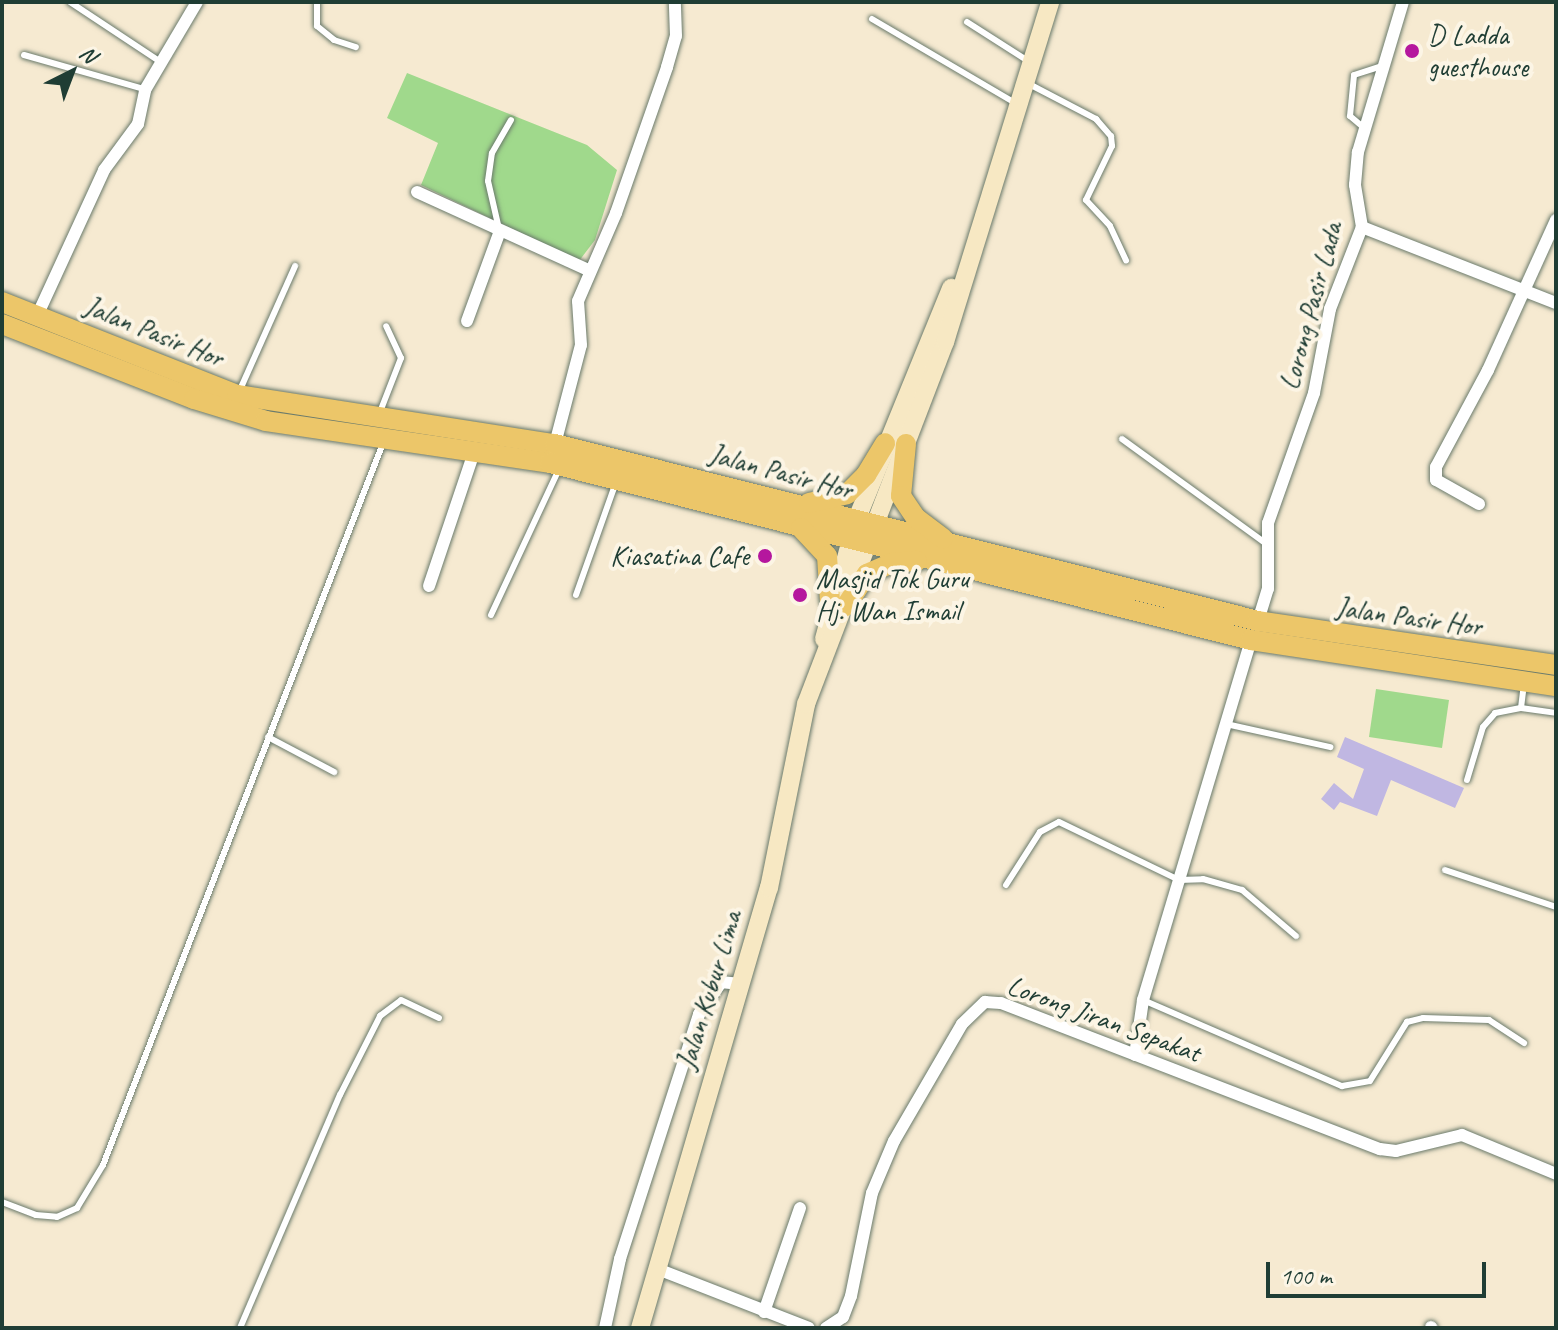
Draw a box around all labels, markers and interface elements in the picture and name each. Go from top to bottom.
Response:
place label: D Ladda guesthouse [1428,18,1528,84]
north arrow [32,32,112,112]
text: N [74,39,102,69]
marker: D Ladda guesthouse [1403,42,1421,60]
street label: Lorong Pasir Lada [1272,218,1350,394]
street label: Jalan Pasir Hor [79,289,229,375]
street label: Jalan Pasir Hor [705,437,857,507]
place label: Kiasatina Cafe [609,539,749,573]
marker: Kiasatina Cafe [756,547,774,565]
place label: Masjid Tok Guru Hj. Wan Ismail [816,562,968,628]
marker: Masjid Tok Guru Hj. Wan Ismail [791,586,809,604]
street label: Jalan Pasir Hor [1334,590,1484,644]
street label: Jalan Kubur Lima [669,908,749,1072]
street label: Lorong Jiran Sepakat [1004,969,1204,1069]
scale bar [1270,1246,1490,1296]
text: 100 m [1280,1261,1332,1291]

